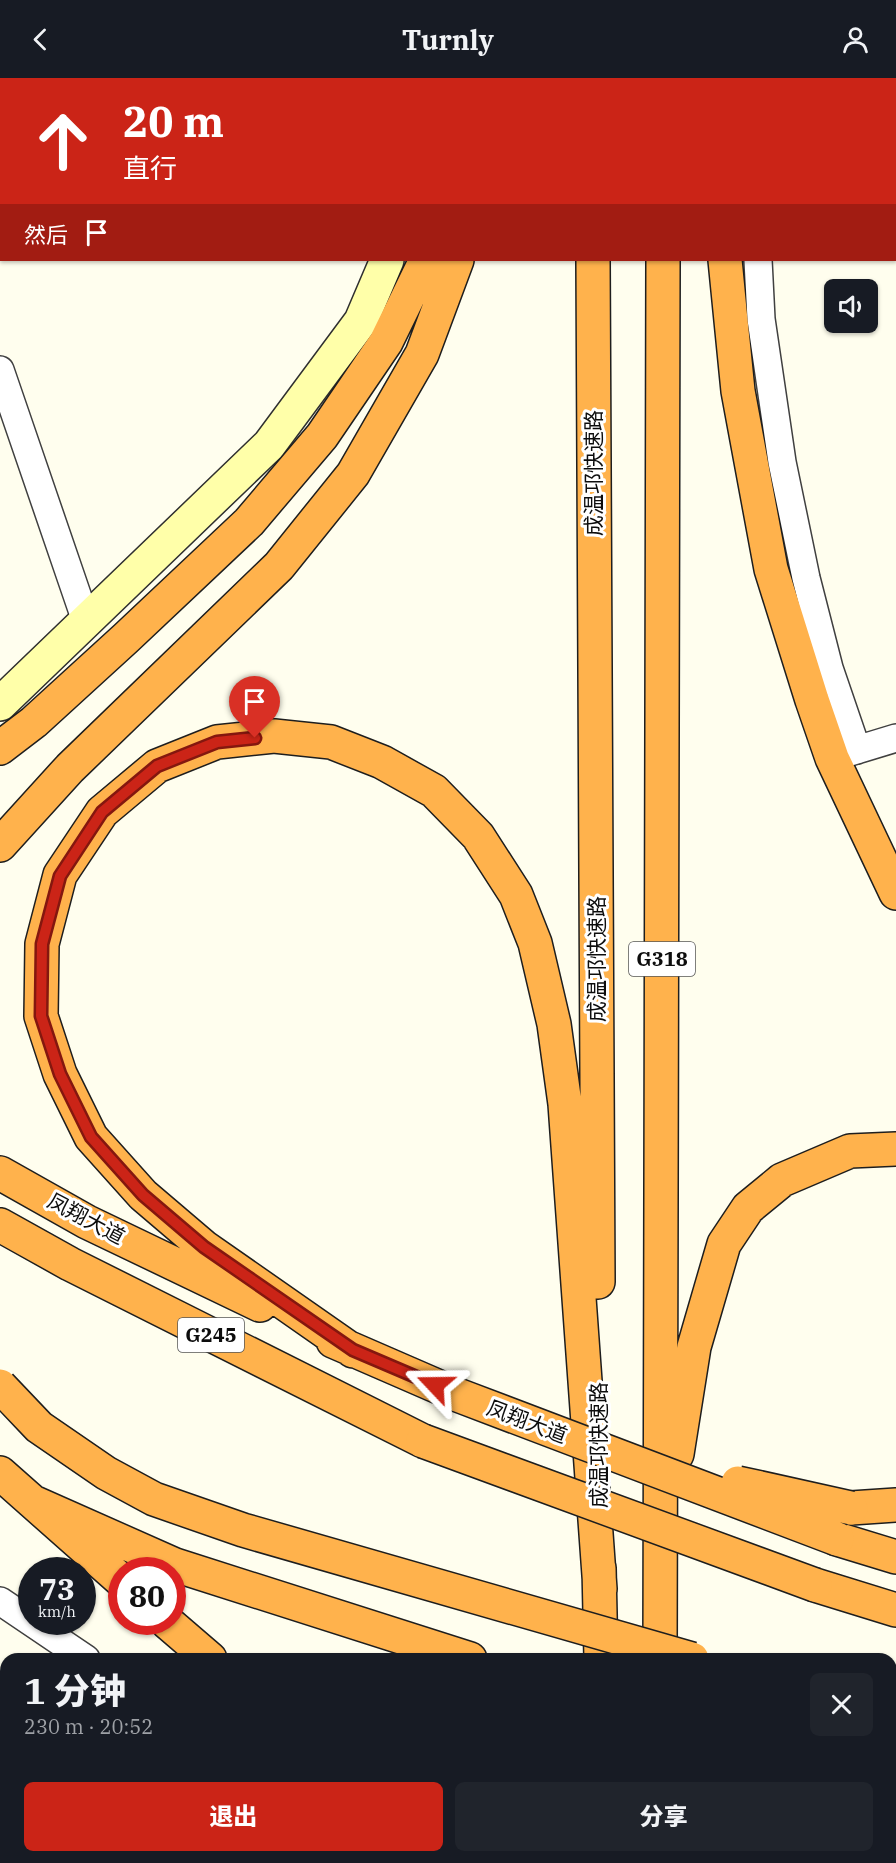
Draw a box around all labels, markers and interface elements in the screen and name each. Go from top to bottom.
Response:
text: Turnly [402,22,494,57]
icon: back [24,23,57,56]
icon: person [839,23,872,56]
text: 20 m [123,94,224,149]
icon: ahead [24,102,102,180]
text: 直行 [123,150,177,185]
icon: arrive [80,216,113,249]
text: 然后 [24,220,68,249]
map controls [824,279,878,333]
button: sound [824,279,878,333]
street label: 成温邛快速路 [579,410,607,536]
pin [229,676,280,738]
icon: arrive [238,685,271,718]
street label: 成温邛快速路 [582,896,610,1022]
road number: G318 [629,942,695,976]
street label: 凤翔大道 [43,1186,130,1250]
road number: G245 [178,1318,244,1352]
position arrow [403,1353,467,1417]
street label: 成温邛快速路 [584,1382,612,1508]
street label: 凤翔大道 [483,1393,572,1449]
speed limit sign: 80 [108,1557,186,1635]
text: 73 [39,1569,75,1608]
text: km/h [38,1602,76,1621]
text: 1 分钟 [24,1667,126,1714]
button: close [810,1673,873,1736]
text: 230 m · 20:52 [24,1713,153,1740]
button: 退出 [24,1782,443,1851]
button: 分享 [455,1782,873,1851]

